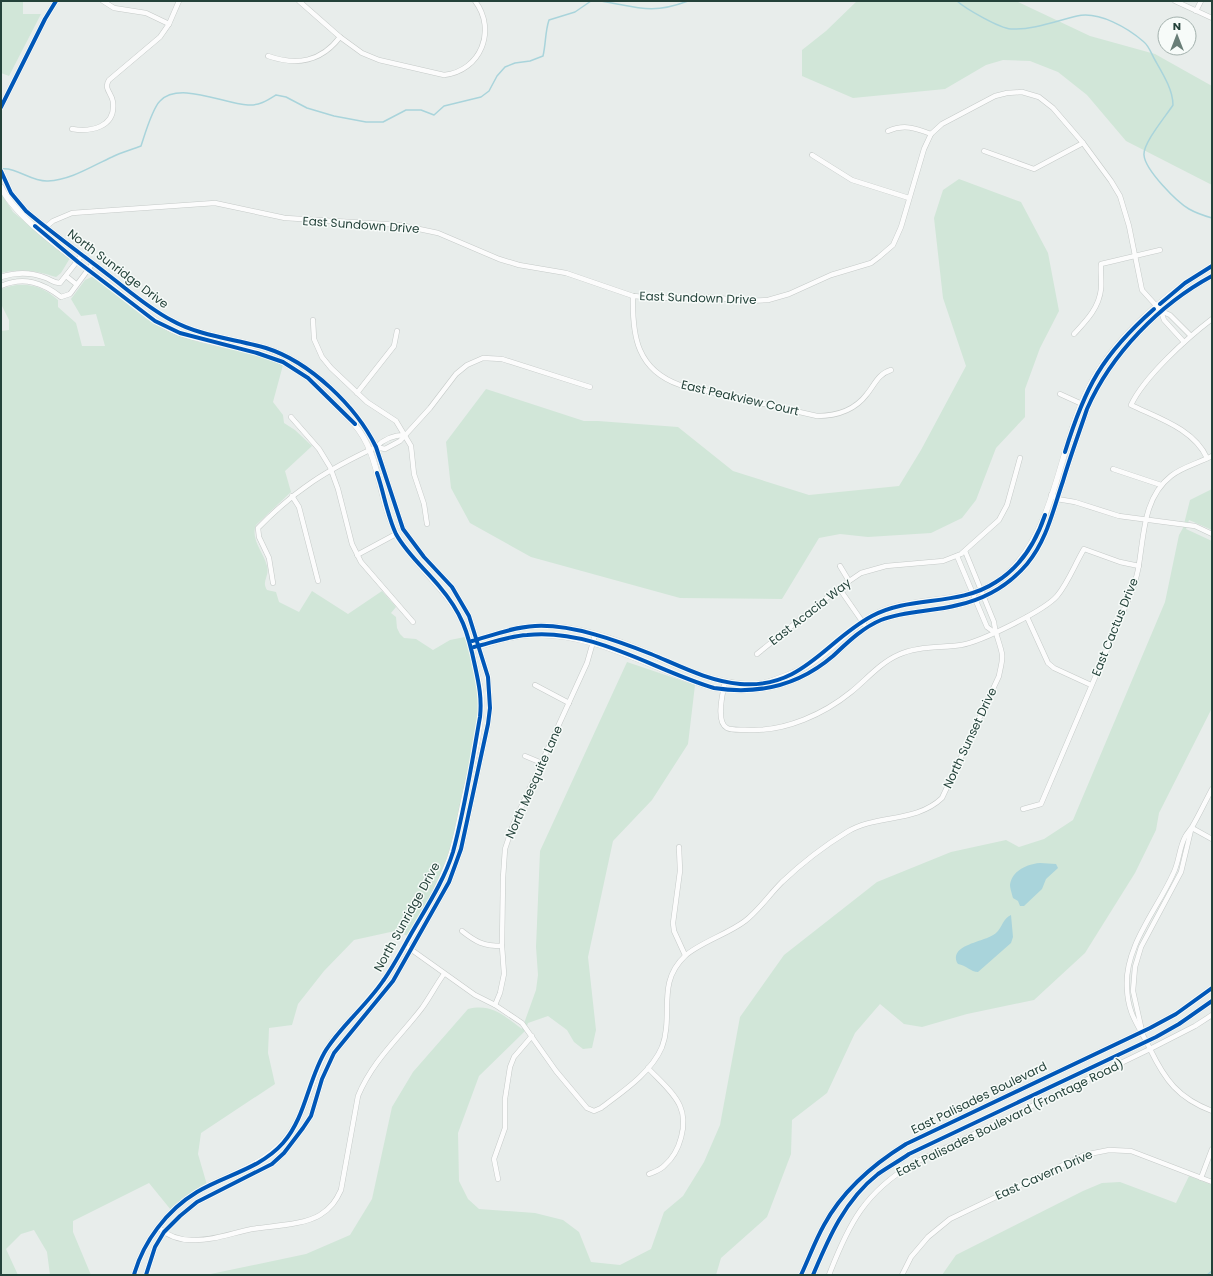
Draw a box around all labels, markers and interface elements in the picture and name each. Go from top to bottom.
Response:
north arrow [1157,16,1197,56]
text: N [1173,18,1181,34]
street label: East Sundown Drive [302,212,420,237]
street label: North Sunridge Drive [64,225,172,312]
street label: East Sundown Drive [639,287,757,308]
street label: East Peakview Court [680,376,801,419]
street label: East Acacia Way [765,574,854,649]
street label: East Cactus Drive [1087,575,1142,678]
street label: North Sunset Drive [939,685,1000,791]
street label: North Mesquite Lane [501,723,566,841]
street label: North Sunridge Drive [369,859,444,975]
street label: East Palisades Boulevard (Frontage Road) [893,1055,1127,1180]
street label: East Palisades Boulevard [908,1057,1049,1138]
street label: East Cavern Drive [992,1145,1095,1204]

